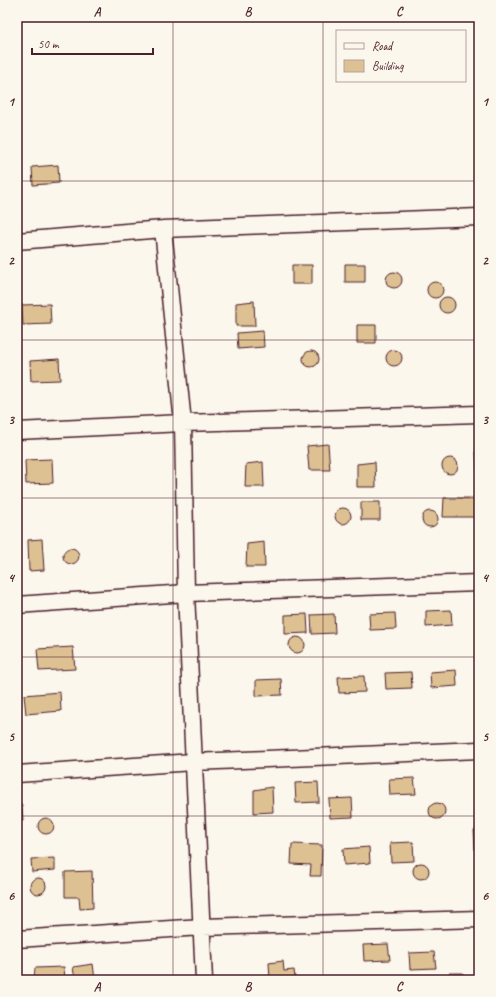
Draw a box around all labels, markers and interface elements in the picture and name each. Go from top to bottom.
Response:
text: A [94,4,102,20]
text: B [245,4,253,20]
text: C [396,4,404,20]
scale bar [32,30,153,56]
legend [336,30,466,82]
text: 50 m [38,36,60,52]
text: Road [372,38,394,54]
text: Building [372,58,404,74]
text: 1 [8,94,16,110]
text: 1 [482,94,490,110]
text: 2 [8,253,15,269]
text: 2 [482,253,489,269]
text: 3 [8,412,15,428]
text: 3 [482,412,489,428]
text: 4 [8,570,16,586]
text: 4 [482,570,490,586]
text: 5 [8,729,15,745]
text: 5 [482,729,489,745]
text: 6 [8,888,15,904]
text: 6 [482,888,489,904]
text: A [94,979,102,995]
text: B [245,979,253,995]
text: C [396,979,404,995]

